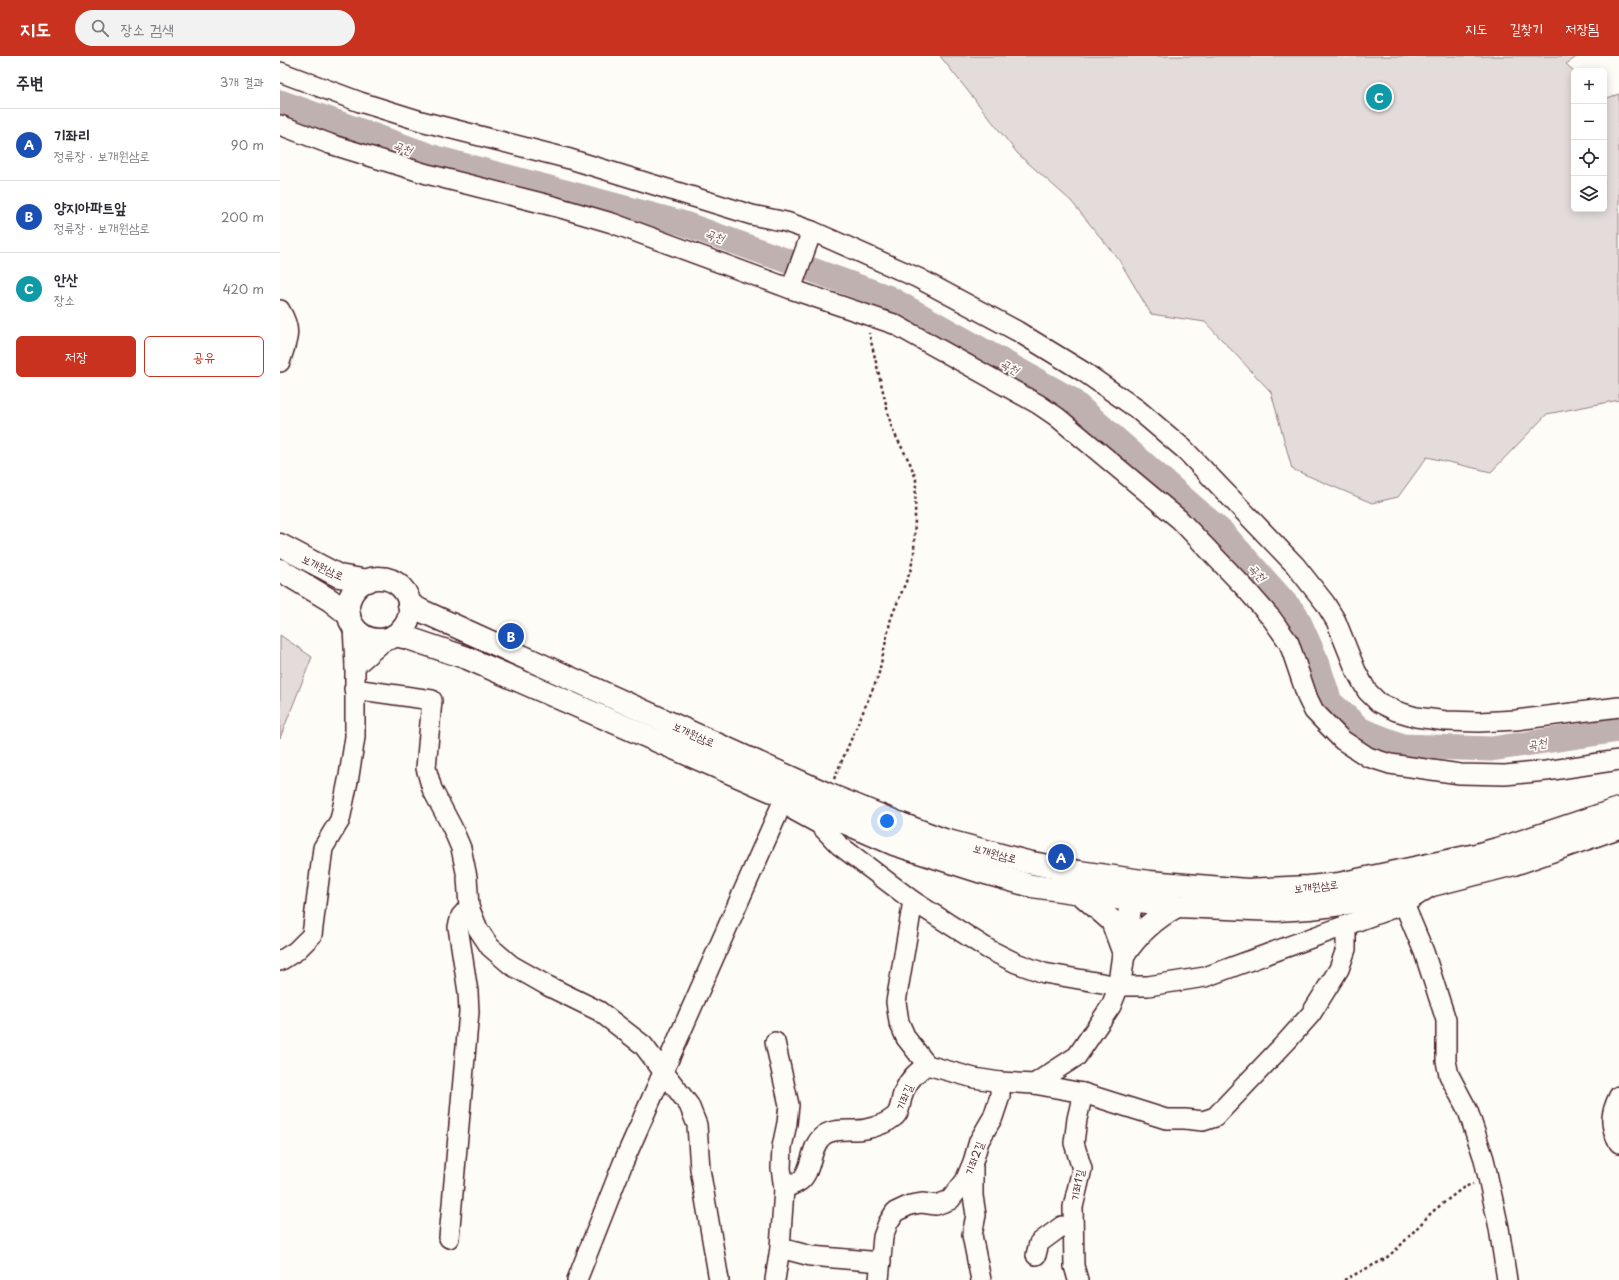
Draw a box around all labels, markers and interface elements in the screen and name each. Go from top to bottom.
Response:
search box [75,10,355,46]
text: 지도 [20,14,51,42]
icon: search [89,17,111,39]
text: 장소 검색 [121,17,174,40]
text: 지도 [1465,18,1487,39]
text: 길찾기 [1509,18,1543,39]
text: 저장됨 [1565,18,1599,39]
map controls [1571,68,1607,212]
button: + [1571,68,1607,104]
text: 주변 [16,69,43,95]
text: 3개 결과 [220,72,264,91]
pin: C [1366,82,1392,112]
button: − [1571,104,1607,140]
text: 기좌리 [54,123,90,146]
text: A [24,135,34,154]
text: 90 m [231,135,264,154]
water label: 곡천 [391,135,416,159]
button: locate [1571,140,1607,176]
text: 정류장 · 보개원삼로 [54,146,150,165]
button: layers [1571,176,1607,212]
text: 양지아파트앞 [54,195,126,218]
text: B [25,207,33,226]
text: 200 m [221,207,264,226]
text: 정류장 · 보개원삼로 [54,218,150,237]
water label: 곡천 [703,223,728,247]
text: 안산 [54,267,78,290]
text: C [24,279,34,298]
text: 420 m [222,279,264,298]
text: 장소 [54,290,75,309]
button: 저장 [16,336,136,377]
button: 공유 [144,336,264,377]
water label: 곡천 [997,353,1024,379]
street label: 보개원삼로 [299,550,347,584]
water label: 곡천 [1245,559,1272,586]
pin: B [498,621,524,651]
street label: 보개원삼로 [670,717,718,751]
water label: 곡천 [1526,732,1549,753]
your location [877,811,897,831]
street label: 보개원삼로 [971,839,1019,867]
pin: A [1048,842,1074,872]
street label: 보개원삼로 [1293,875,1339,897]
street label: 기좌길 [891,1081,917,1112]
street label: 기좌2길 [960,1139,988,1177]
street label: 기좌1길 [1066,1168,1088,1202]

